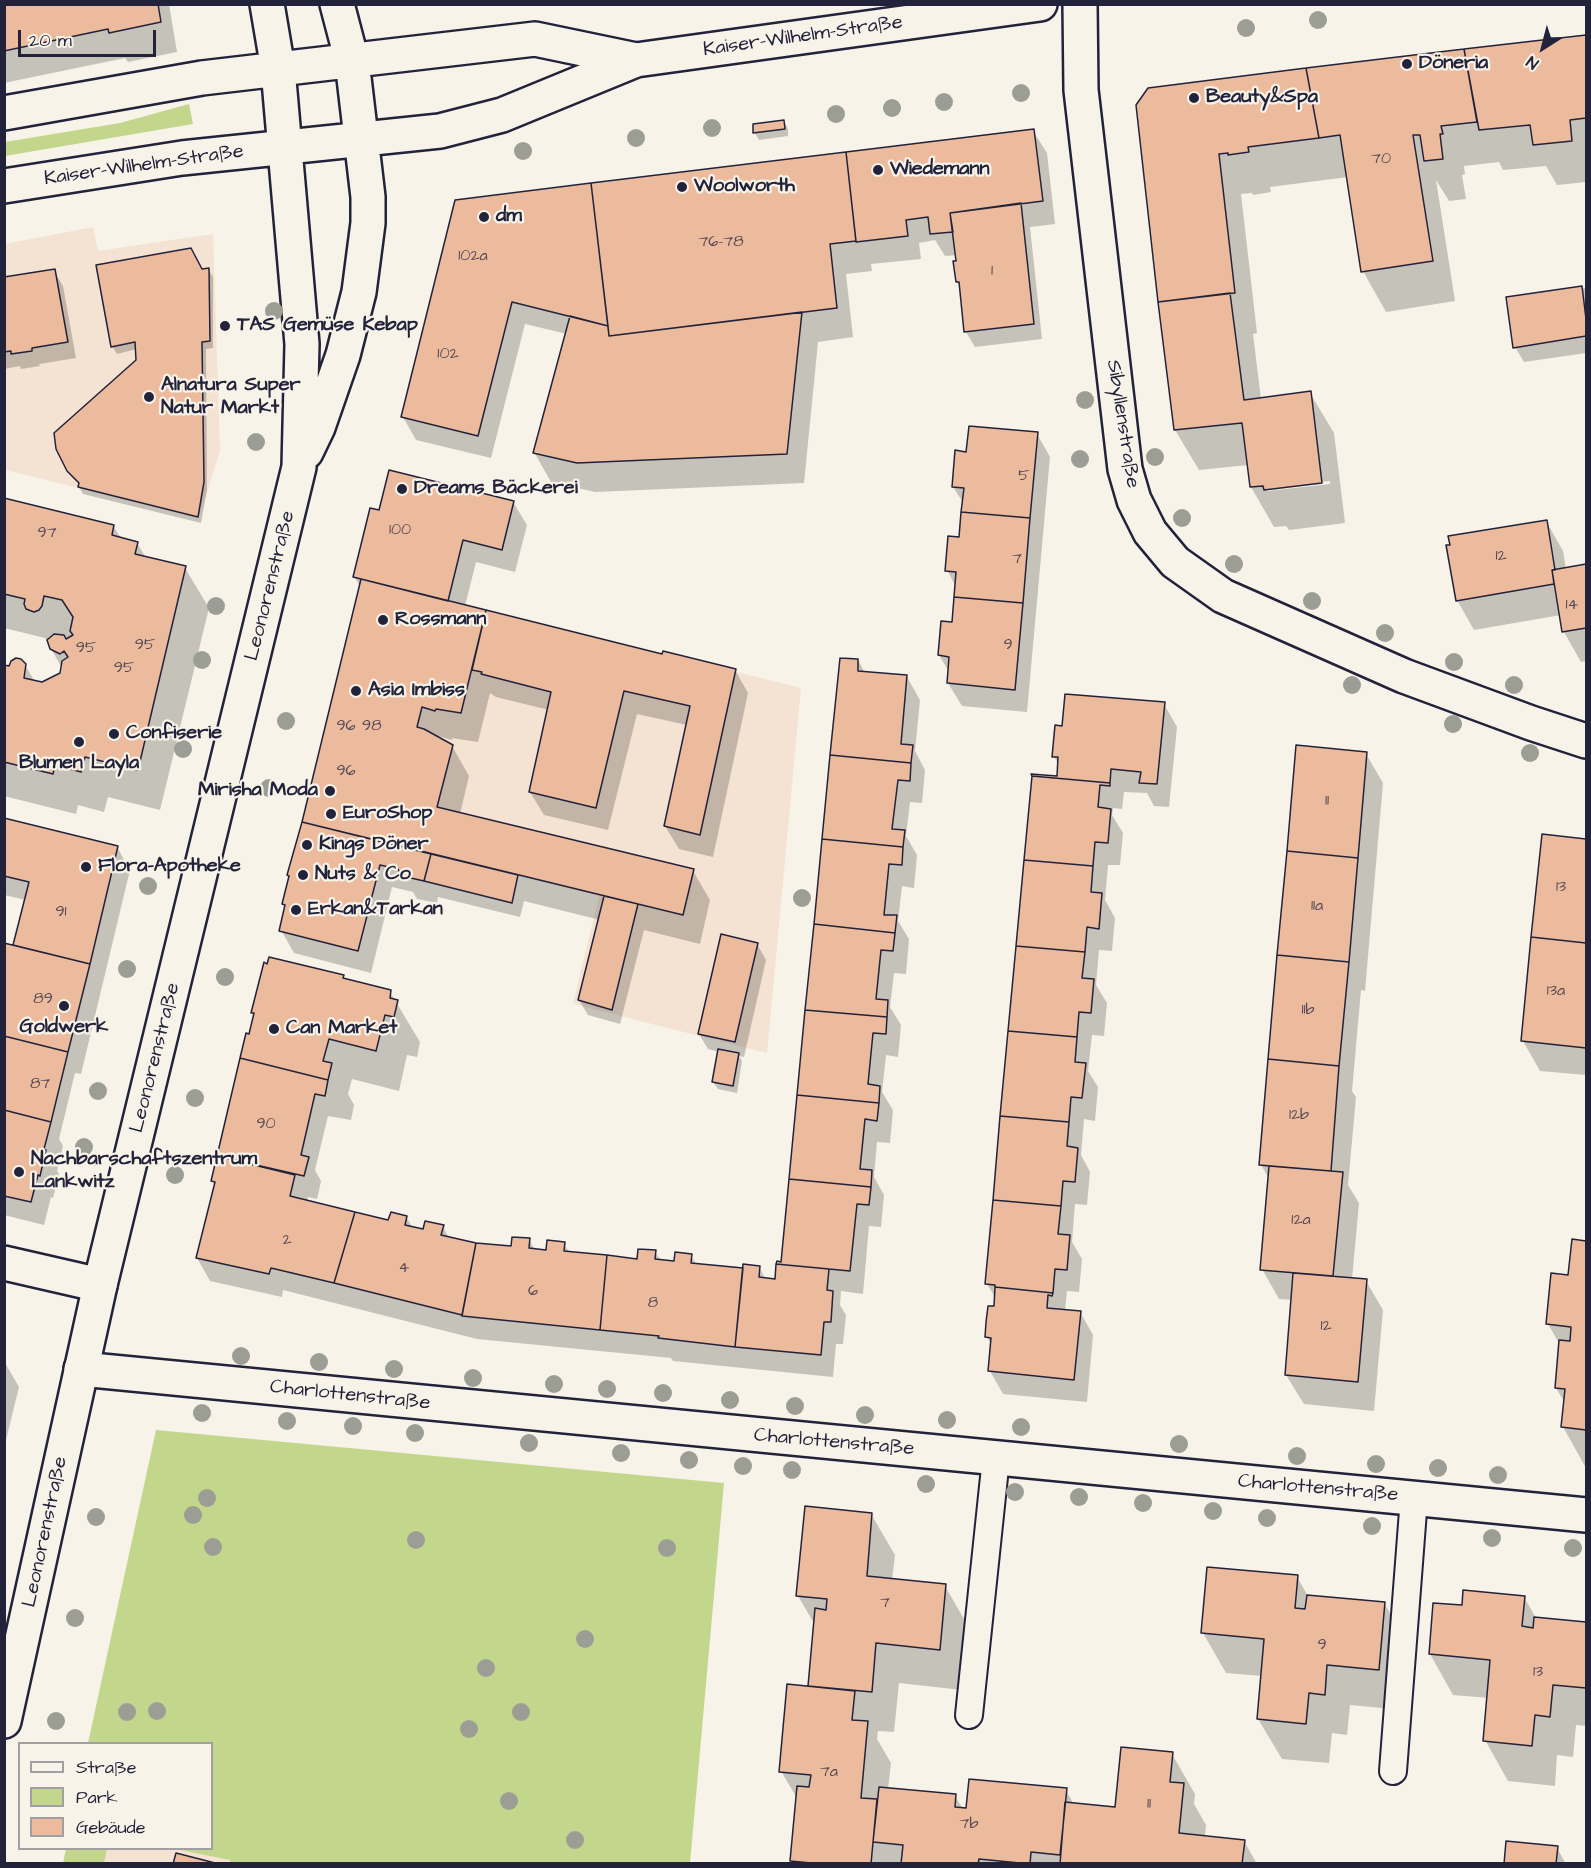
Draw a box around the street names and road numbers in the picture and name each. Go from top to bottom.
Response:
street label: Kaiser-Wilhelm-Straße [702,11,904,63]
street label: Kaiser-Wilhelm-Straße [43,140,245,192]
street label: Sibyllenstraße [1100,358,1144,490]
street label: Leonorenstraße [241,509,301,663]
street label: Leonorenstraße [126,981,186,1135]
street label: Charlottenstraße [269,1376,431,1416]
street label: Charlottenstraße [753,1424,915,1462]
street label: Leonorenstraße [18,1454,74,1610]
street label: Charlottenstraße [1237,1470,1399,1508]

